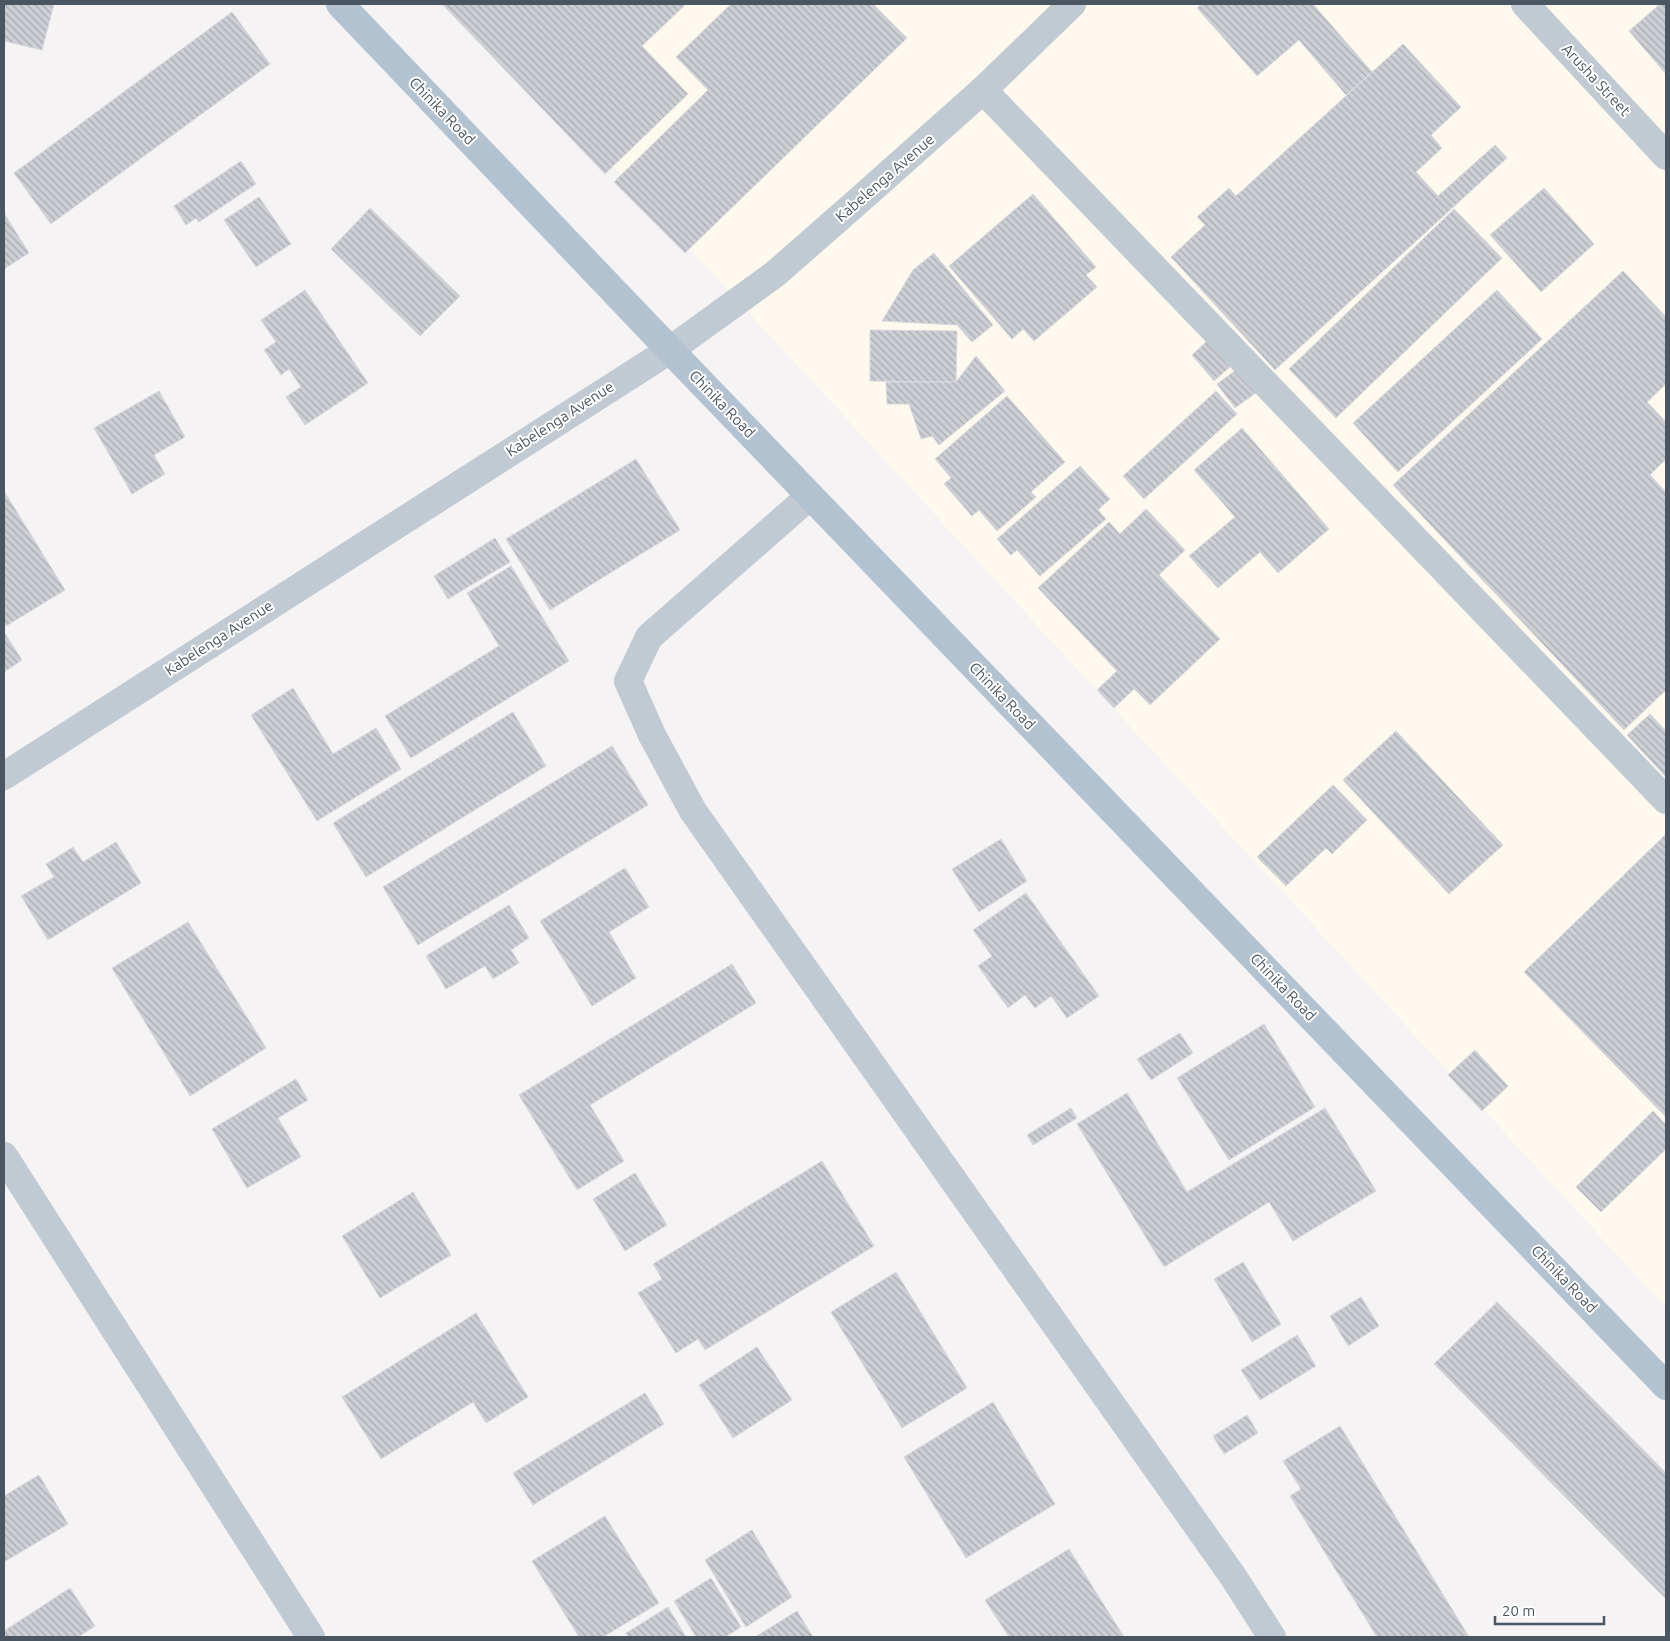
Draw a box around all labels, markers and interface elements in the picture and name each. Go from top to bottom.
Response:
street label: Arusha Street [1559,40,1634,119]
street label: Chinika Road [406,73,479,148]
street label: Kabelenga Avenue [832,130,937,225]
street label: Chinika Road [686,366,759,441]
street label: Kabelenga Avenue [503,377,617,460]
street label: Kabelenga Avenue [162,596,276,679]
street label: Chinika Road [966,658,1039,733]
street label: Chinika Road [1247,949,1320,1024]
street label: Chinika Road [1528,1241,1601,1316]
scale bar [1495,1594,1604,1626]
text: 20 m [1502,1602,1535,1619]

